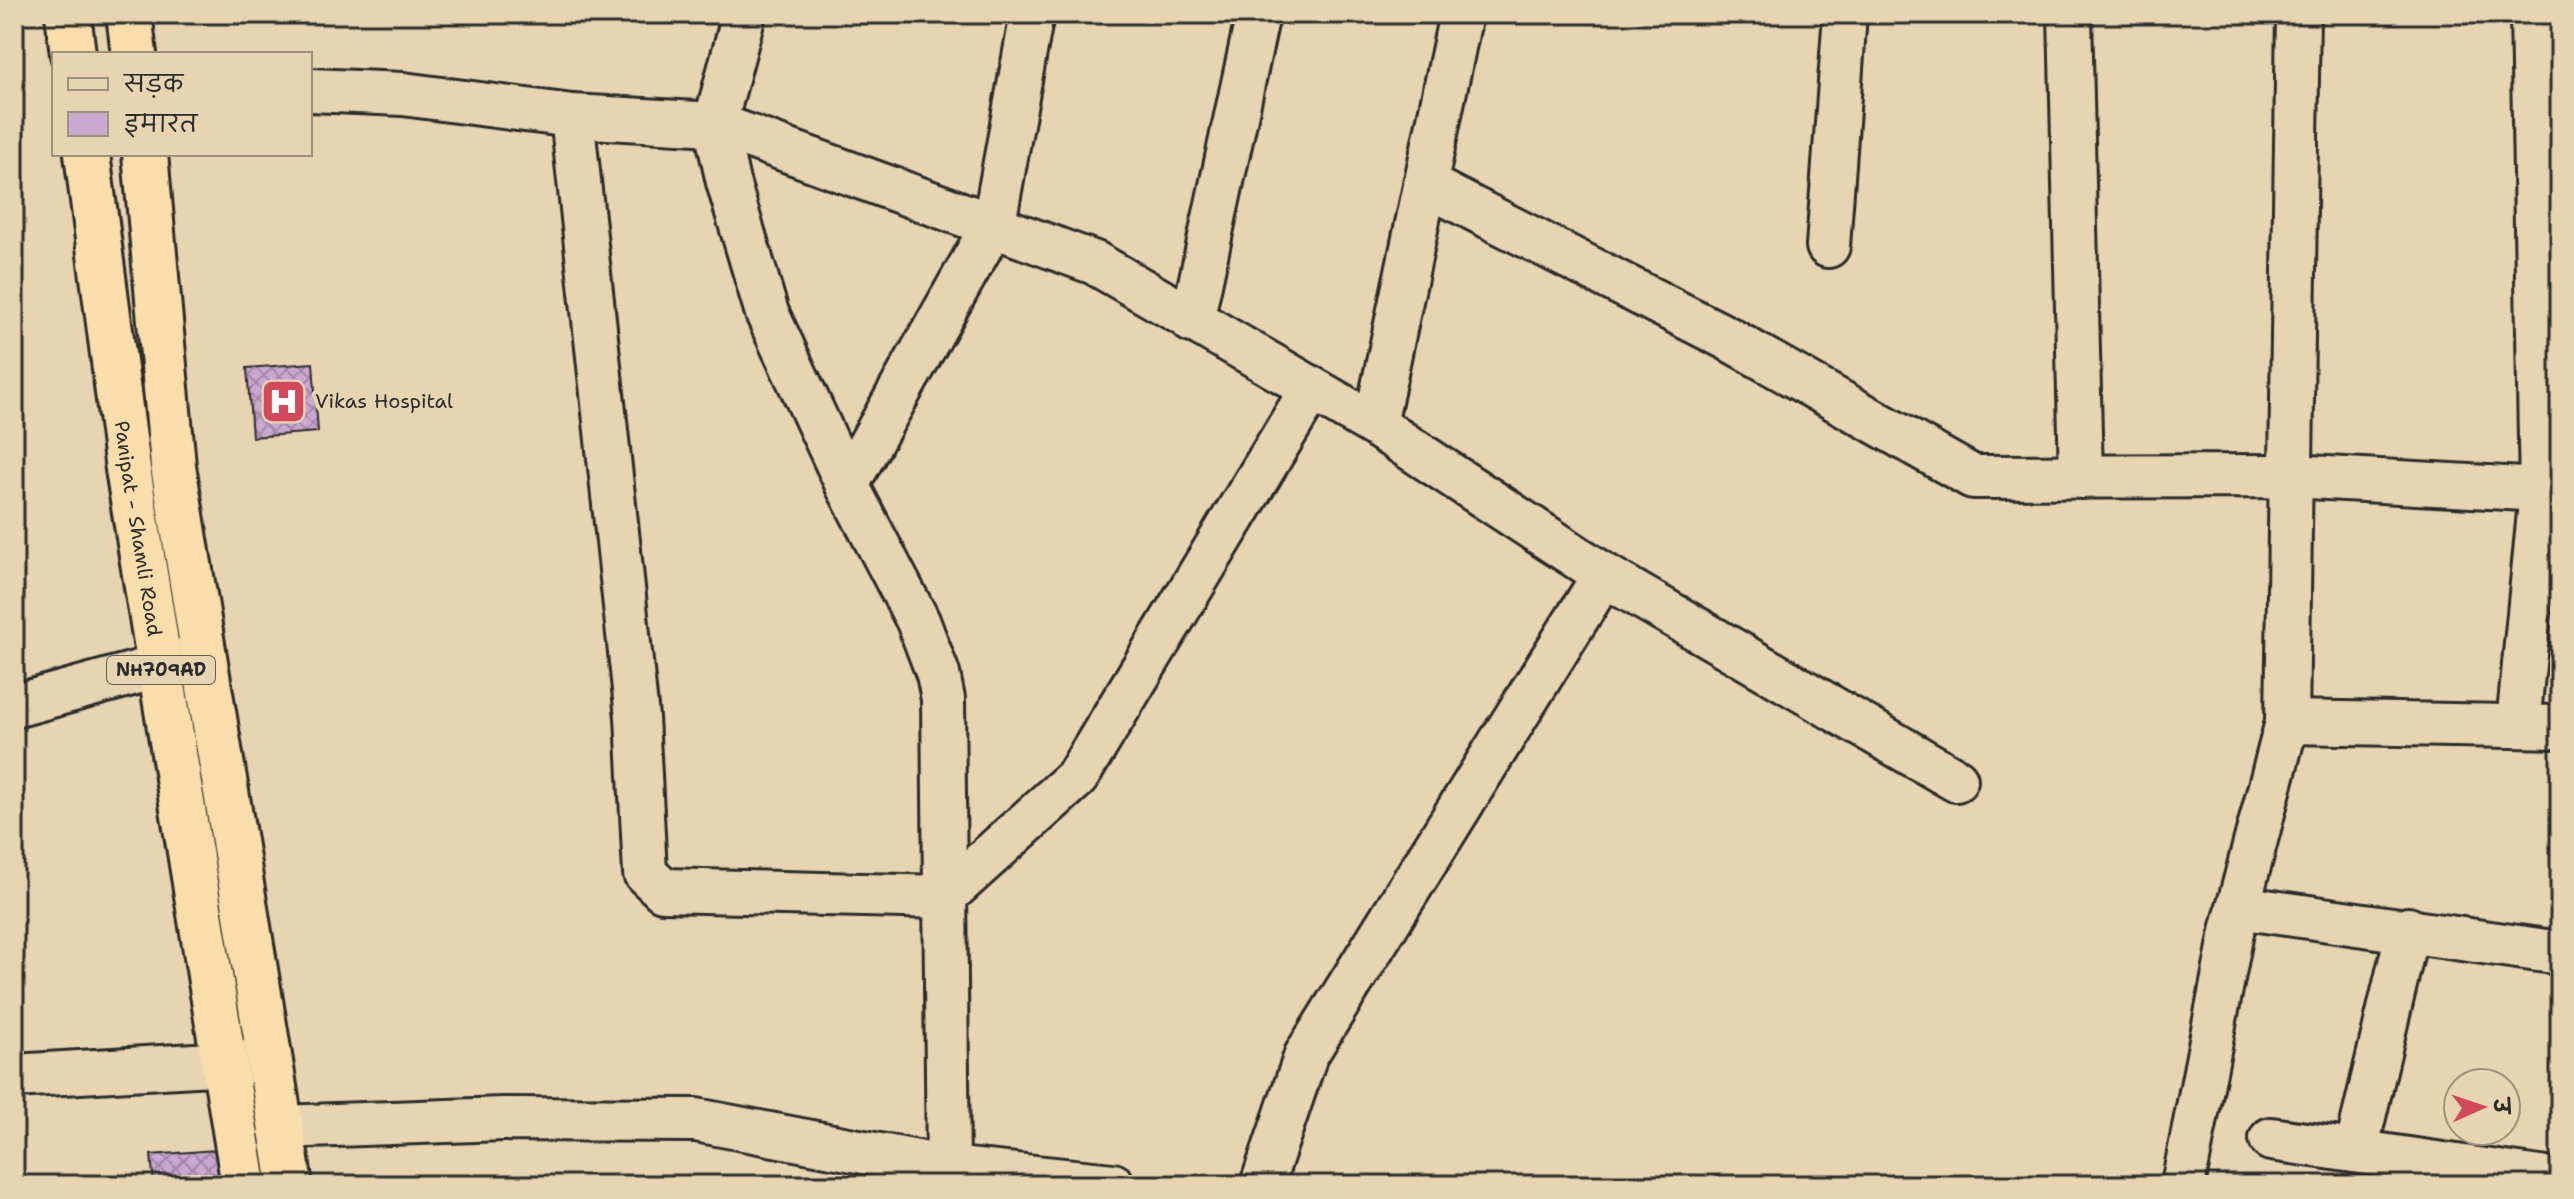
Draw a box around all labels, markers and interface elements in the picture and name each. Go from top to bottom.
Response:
legend [52,52,312,156]
text: सड़क [122,68,185,100]
text: इमारत [124,108,199,140]
hospital icon: Vikas Hospital [260,377,308,425]
place label: Vikas Hospital [315,388,453,414]
street label: Panipat - Shamli Road [109,419,168,639]
road number: NH709AD [107,656,215,684]
north arrow [2442,1067,2522,1147]
text: उ [2487,1096,2516,1116]

